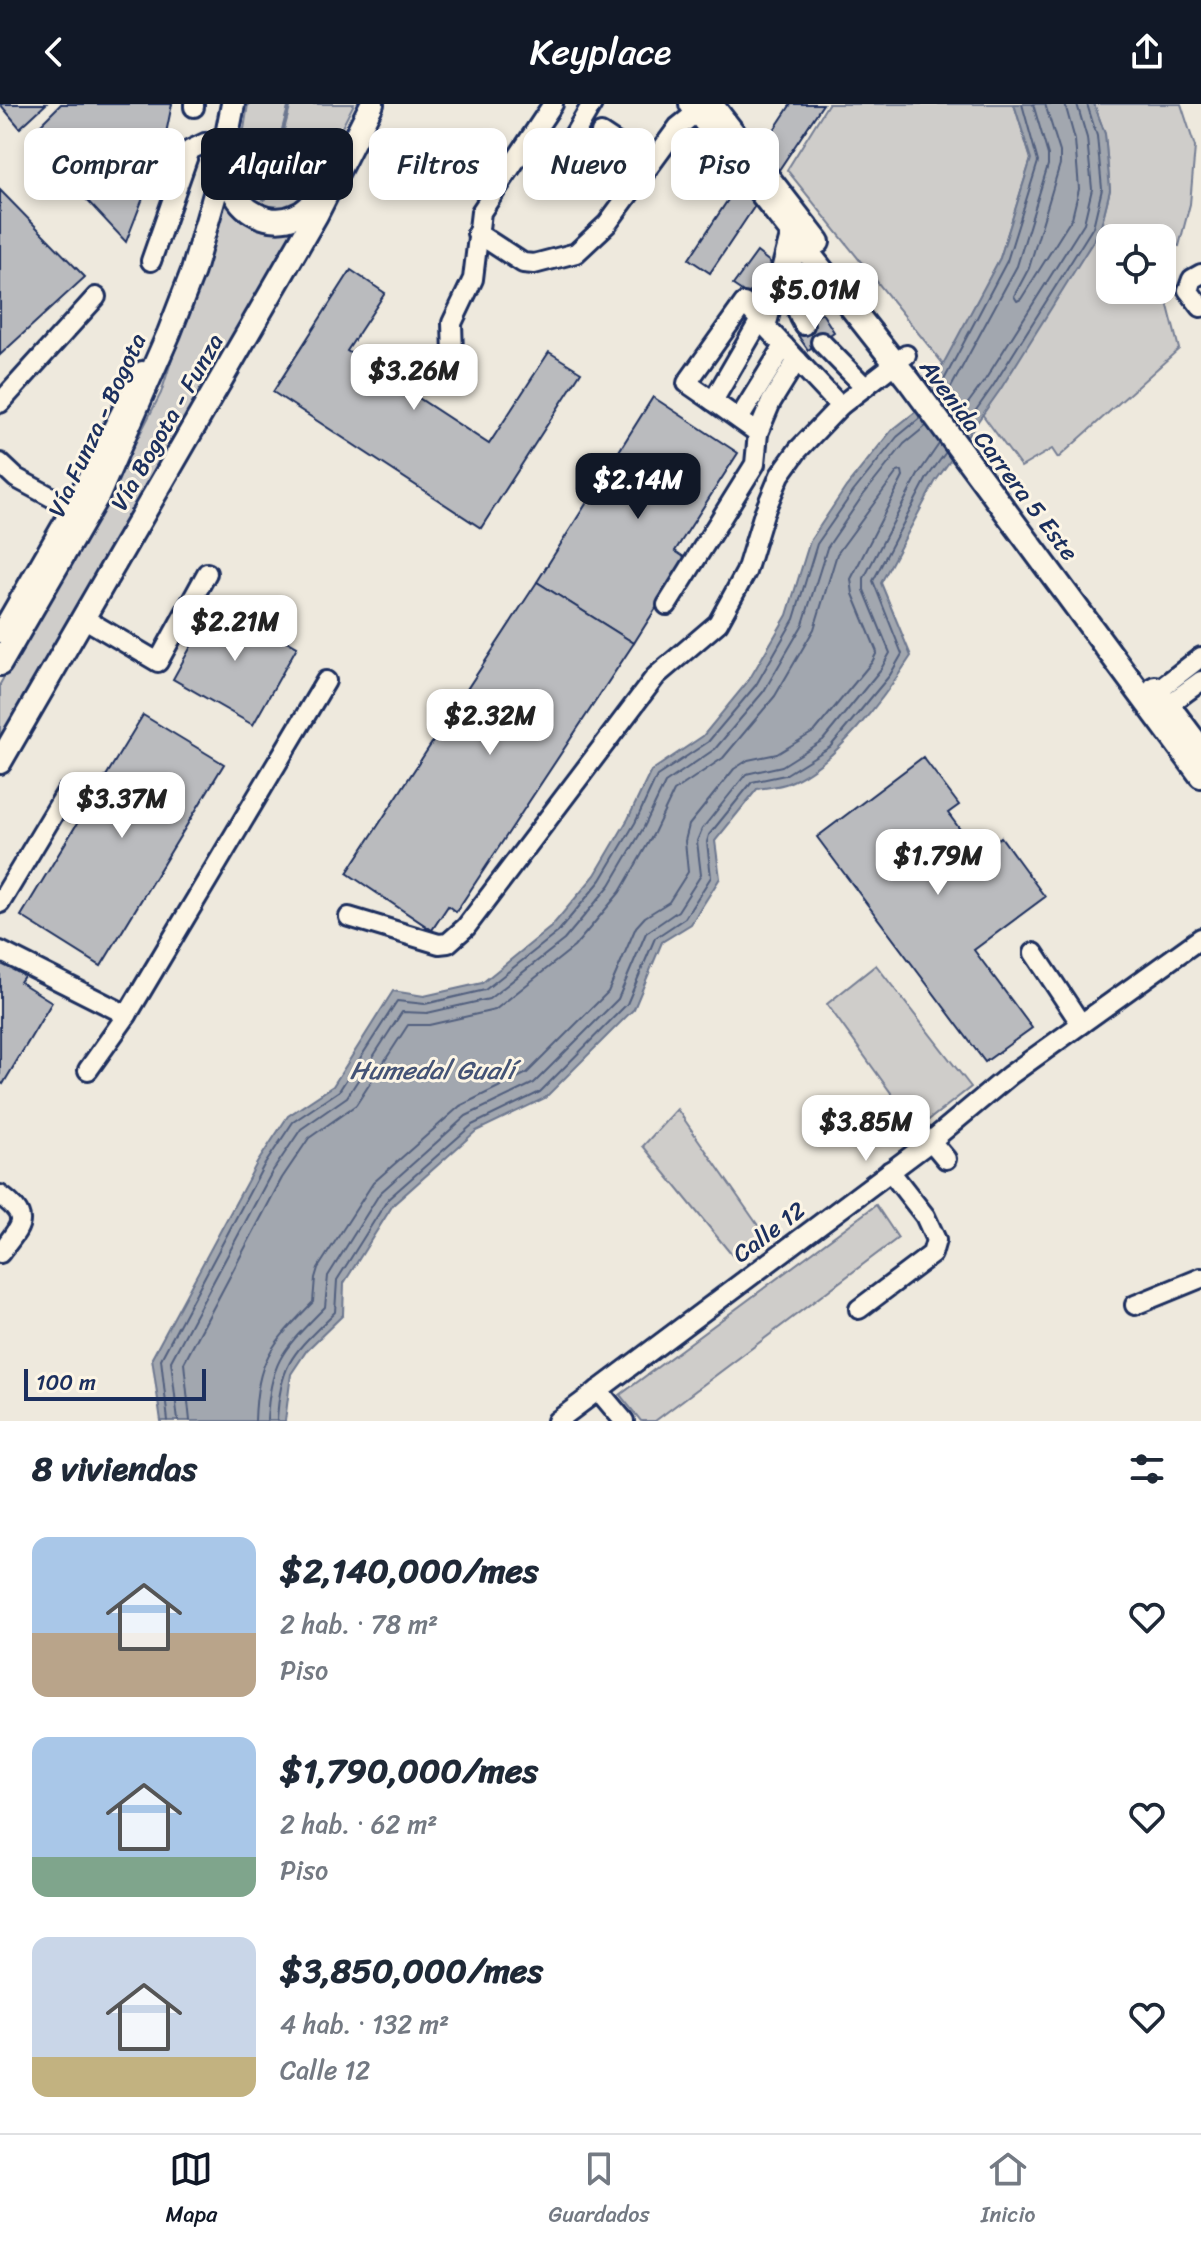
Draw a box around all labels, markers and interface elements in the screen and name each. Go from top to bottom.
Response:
text: Keyplace [530,20,671,84]
icon: back [32,30,76,74]
icon: share [1125,30,1169,74]
chip: Comprar [24,128,185,200]
chip: Alquilar [201,128,353,200]
chip: Filtros [369,128,507,200]
chip: Nuevo [523,128,655,200]
chip: Piso [671,128,779,200]
map controls [1096,224,1176,304]
button: locate [1096,224,1176,304]
pin: $5.01M [750,263,880,331]
text: $5.01M [770,266,860,312]
street label: Vía Bogota - Funza [99,325,235,519]
street label: Vía Funza - Bogota [36,326,158,524]
pin: $3.26M [349,344,479,412]
text: $3.26M [369,347,459,393]
street label: Avenida Carrera 5 Este [908,349,1089,570]
pin: $2.14M [573,453,703,521]
text: $2.14M [594,456,682,502]
pin: $2.21M [170,595,300,663]
text: $2.21M [191,598,279,644]
pin: $2.32M [425,689,555,757]
text: $2.32M [445,692,535,738]
pin: $3.37M [57,772,187,840]
text: $3.37M [77,775,167,821]
pin: $1.79M [873,829,1003,897]
text: $1.79M [894,832,982,878]
water label: Humedal Gualí [350,1047,522,1093]
pin: $3.85M [801,1095,931,1163]
text: $3.85M [820,1098,912,1144]
street label: Calle 12 [723,1190,815,1274]
text: 100 m [36,1363,96,1402]
scale bar [24,1365,206,1401]
text: 8 viviendas [32,1439,197,1499]
icon: filters [1125,1447,1169,1491]
text: $2,140,000/mes [280,1541,539,1601]
icon: home [96,1569,192,1665]
icon: heart [1125,1595,1169,1639]
text: 2 hab. · 78 m² [280,1601,438,1647]
text: Piso [280,1647,328,1693]
text: $1,790,000/mes [280,1741,538,1801]
icon: home [96,1769,192,1865]
icon: heart [1125,1795,1169,1839]
text: 2 hab. · 62 m² [280,1801,437,1847]
text: Piso [280,1847,328,1893]
text: $3,850,000/mes [280,1941,543,2001]
icon: home [96,1969,192,2065]
icon: heart [1125,1995,1169,2039]
text: 4 hab. · 132 m² [280,2001,449,2047]
text: Calle 12 [280,2047,370,2093]
tab: Mapa [166,2147,217,2234]
tab: Guardados [548,2147,650,2234]
tab: Inicio [981,2147,1035,2234]

